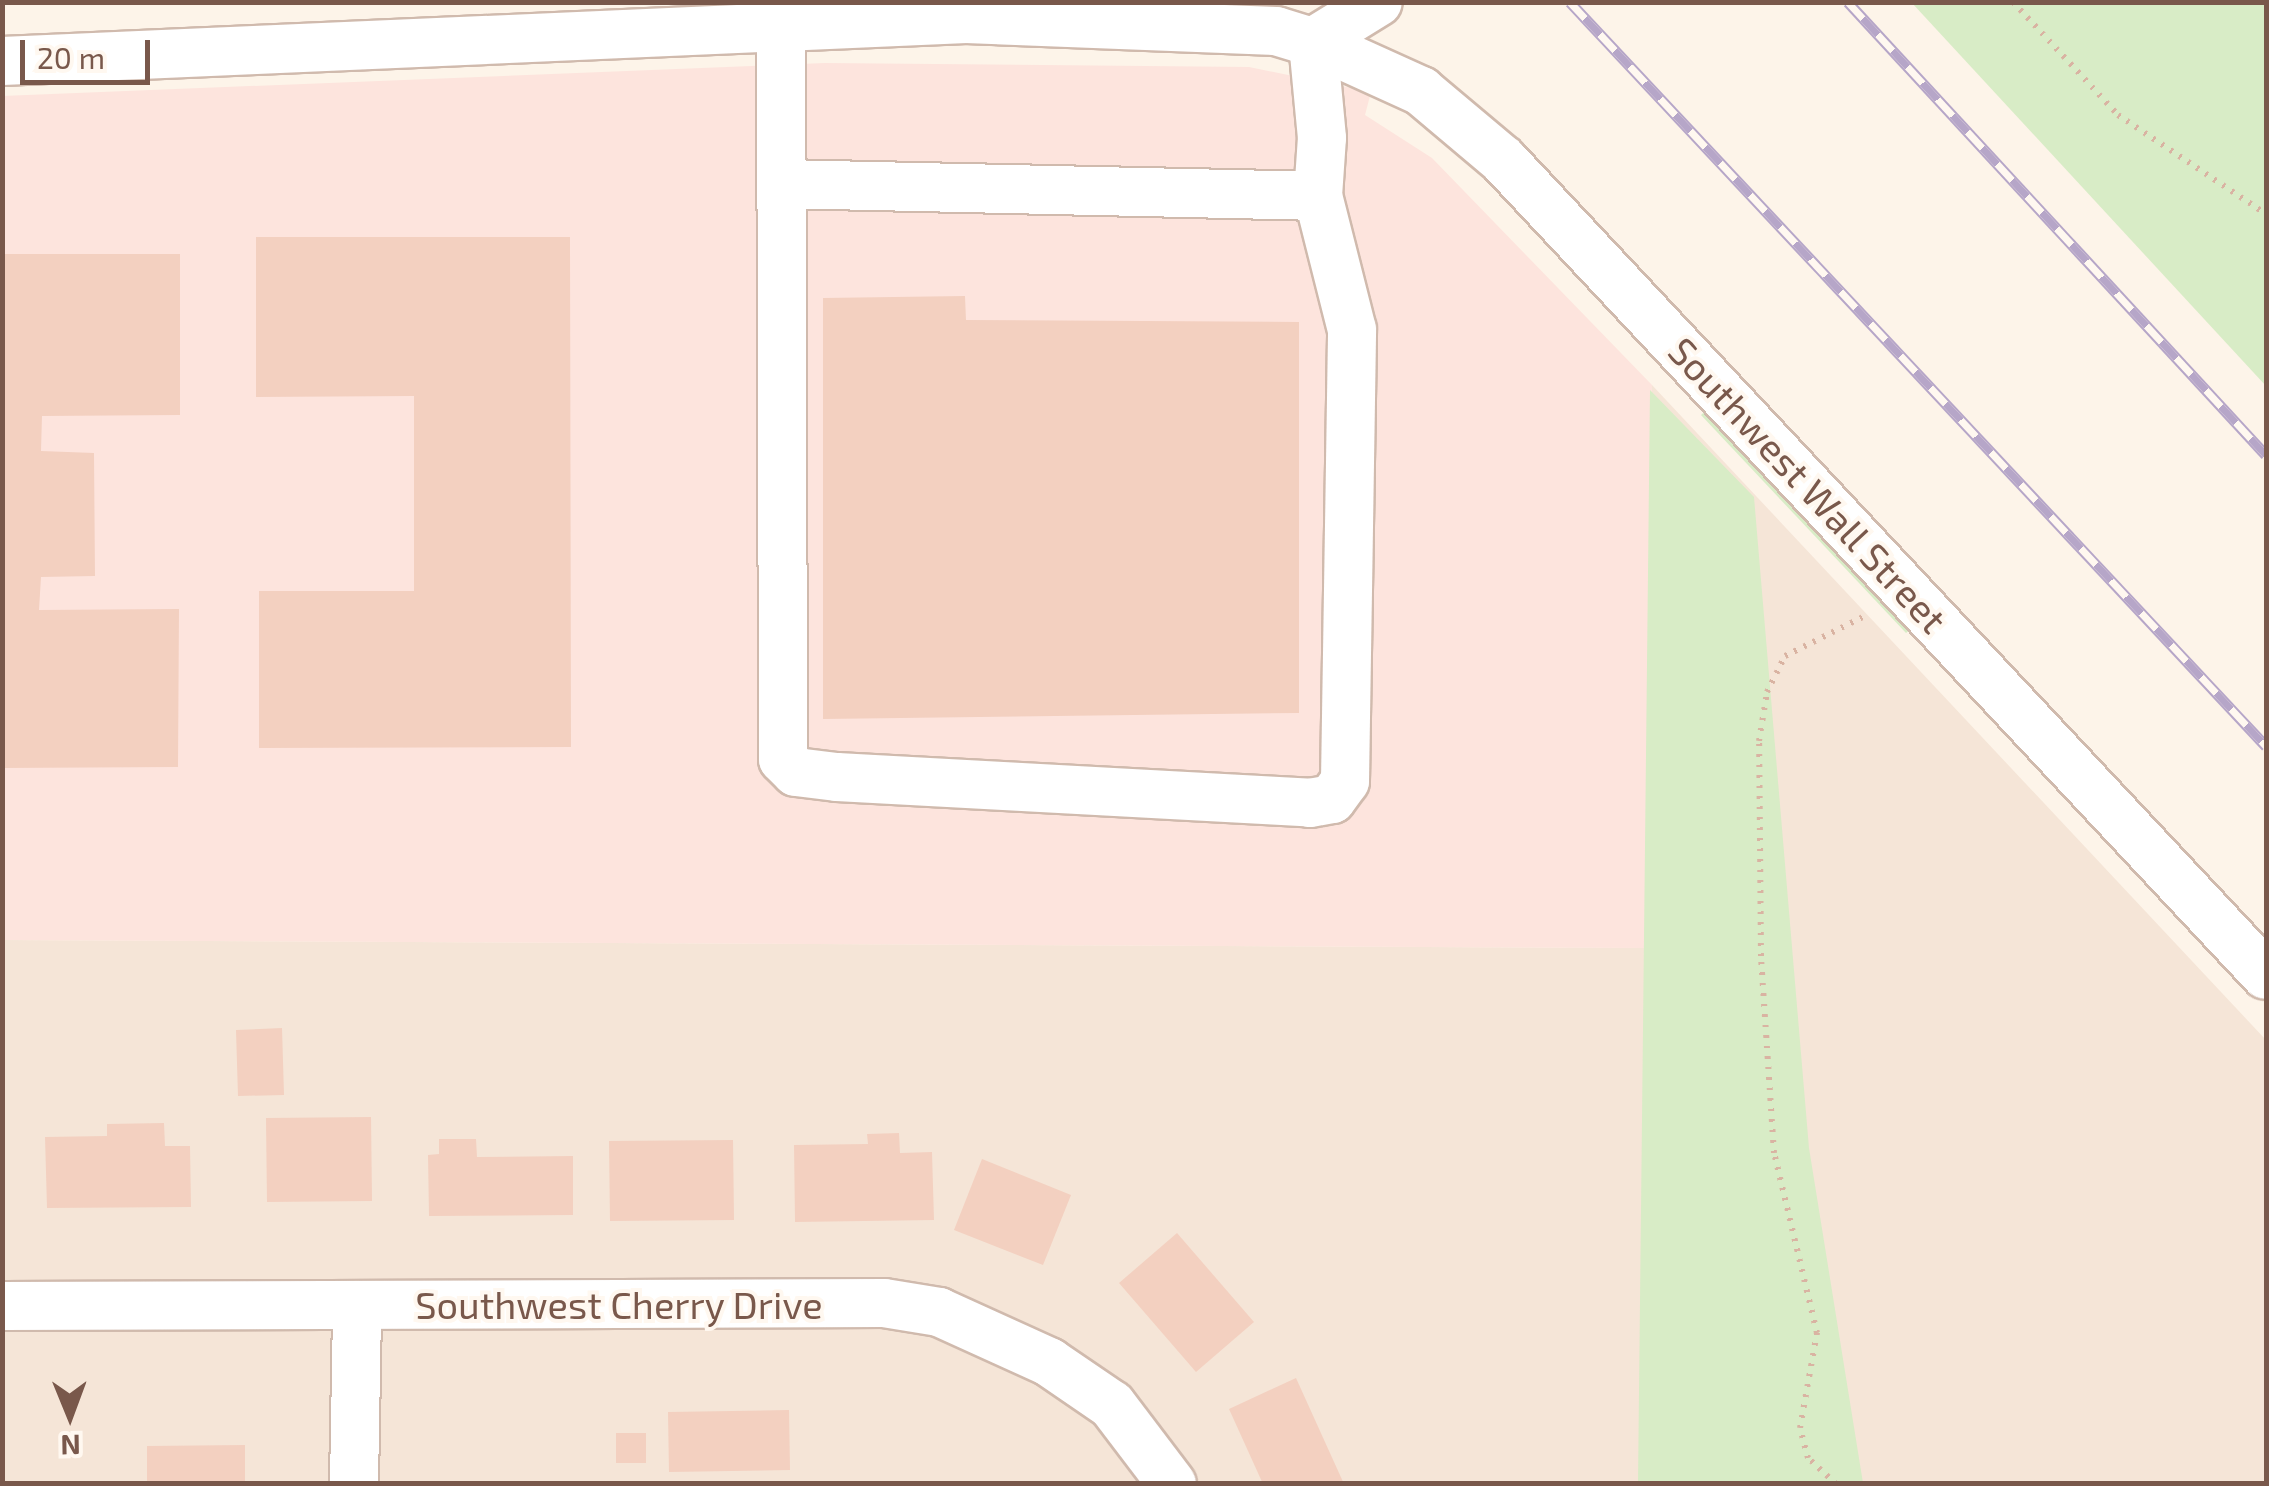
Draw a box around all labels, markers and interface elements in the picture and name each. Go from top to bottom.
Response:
scale bar [25,20,155,82]
text: 20 m [37,39,105,75]
street label: Southwest Wall Street [1659,328,1957,642]
street label: Southwest Cherry Drive [415,1282,823,1328]
north arrow [20,1366,120,1466]
text: N [60,1429,81,1463]

